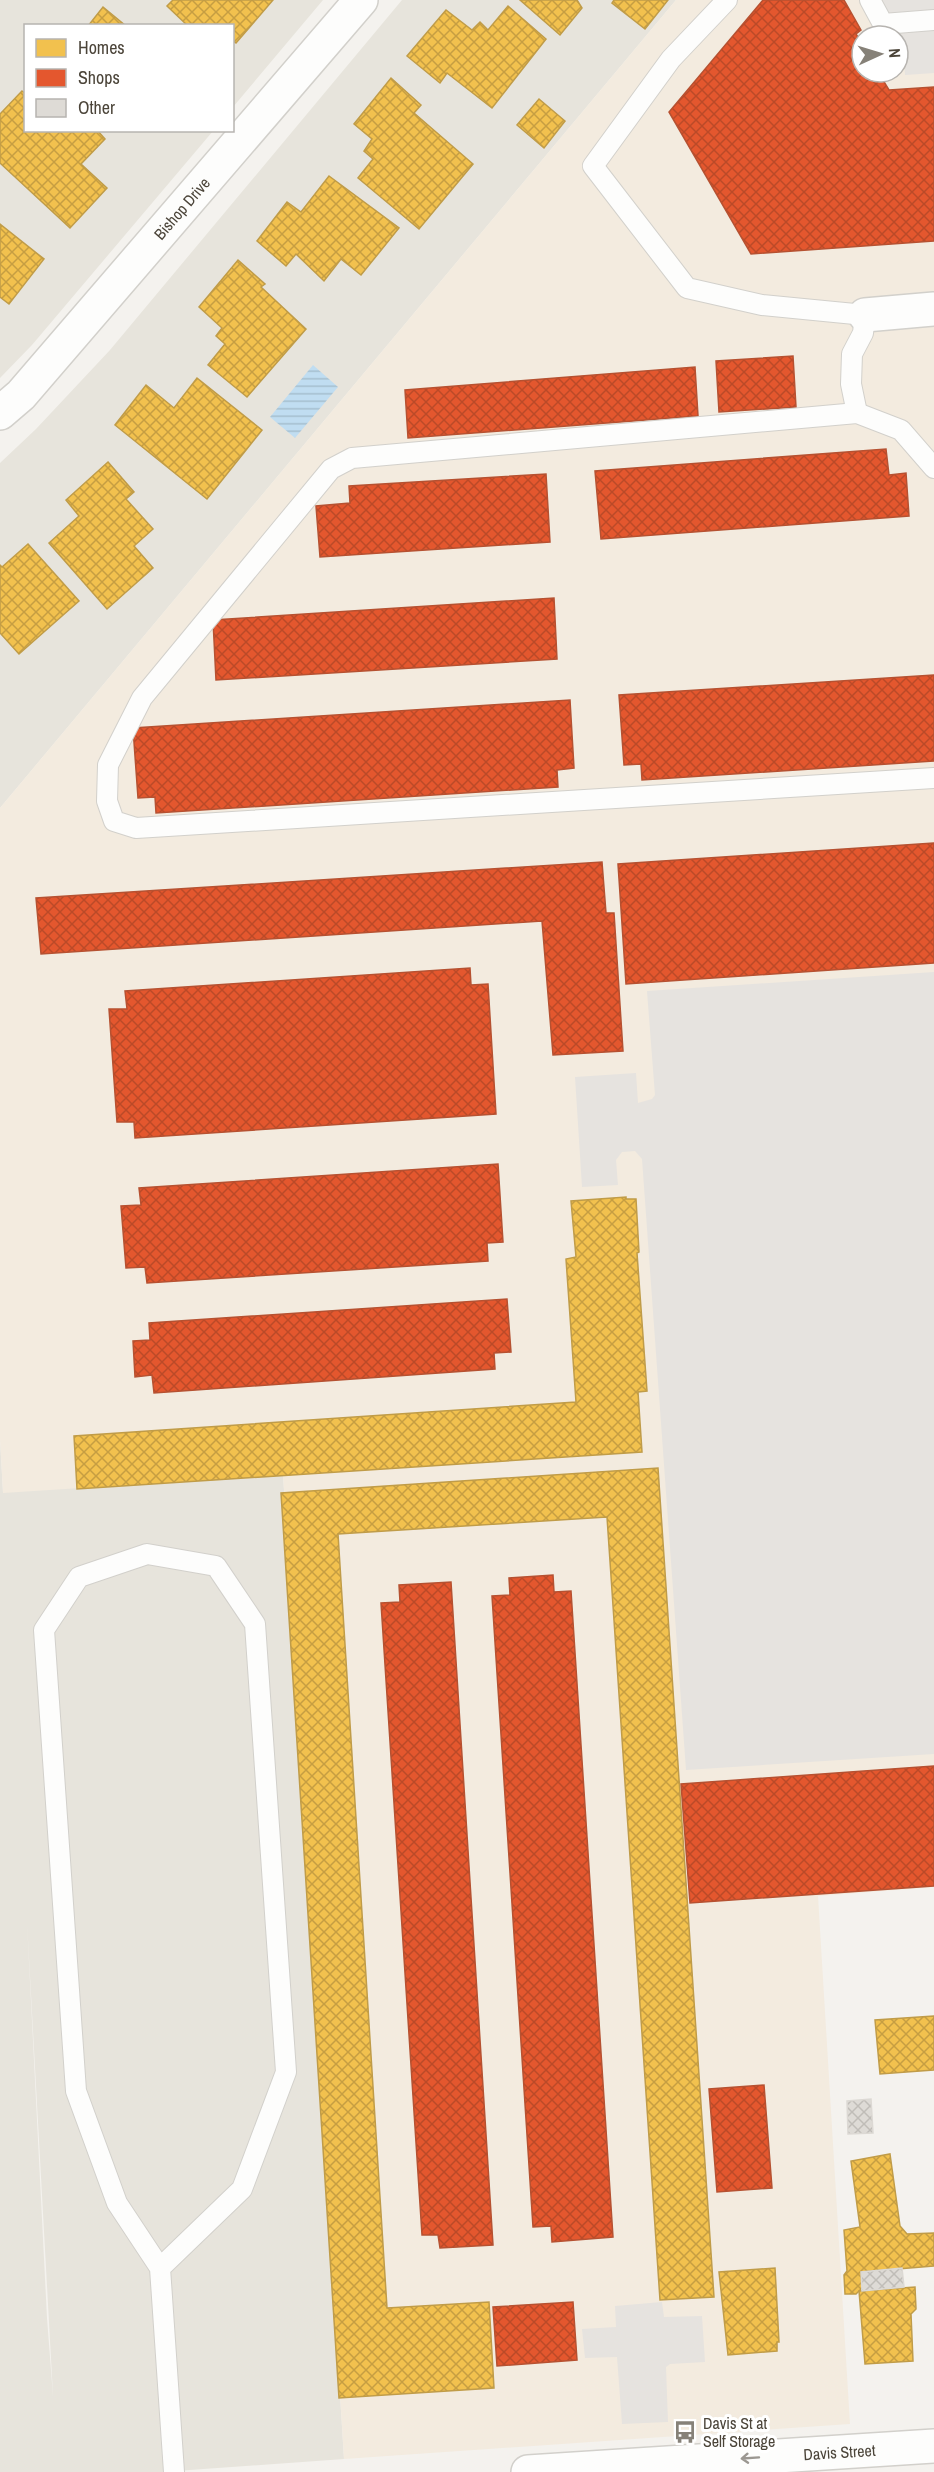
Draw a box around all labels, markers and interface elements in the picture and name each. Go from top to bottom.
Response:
legend [24,24,234,132]
north arrow [850,24,910,84]
text: Homes [78,35,125,60]
text: N [884,47,906,58]
text: Shops [78,65,120,90]
text: Other [78,95,115,120]
street label: Bishop Drive [149,172,215,244]
place label: Davis St at Self Storage [703,2412,775,2452]
bus stop icon: Davis St at Self Storage [672,2419,698,2445]
street label: Davis Street [803,2439,876,2465]
one-way arrow [740,2453,760,2464]

